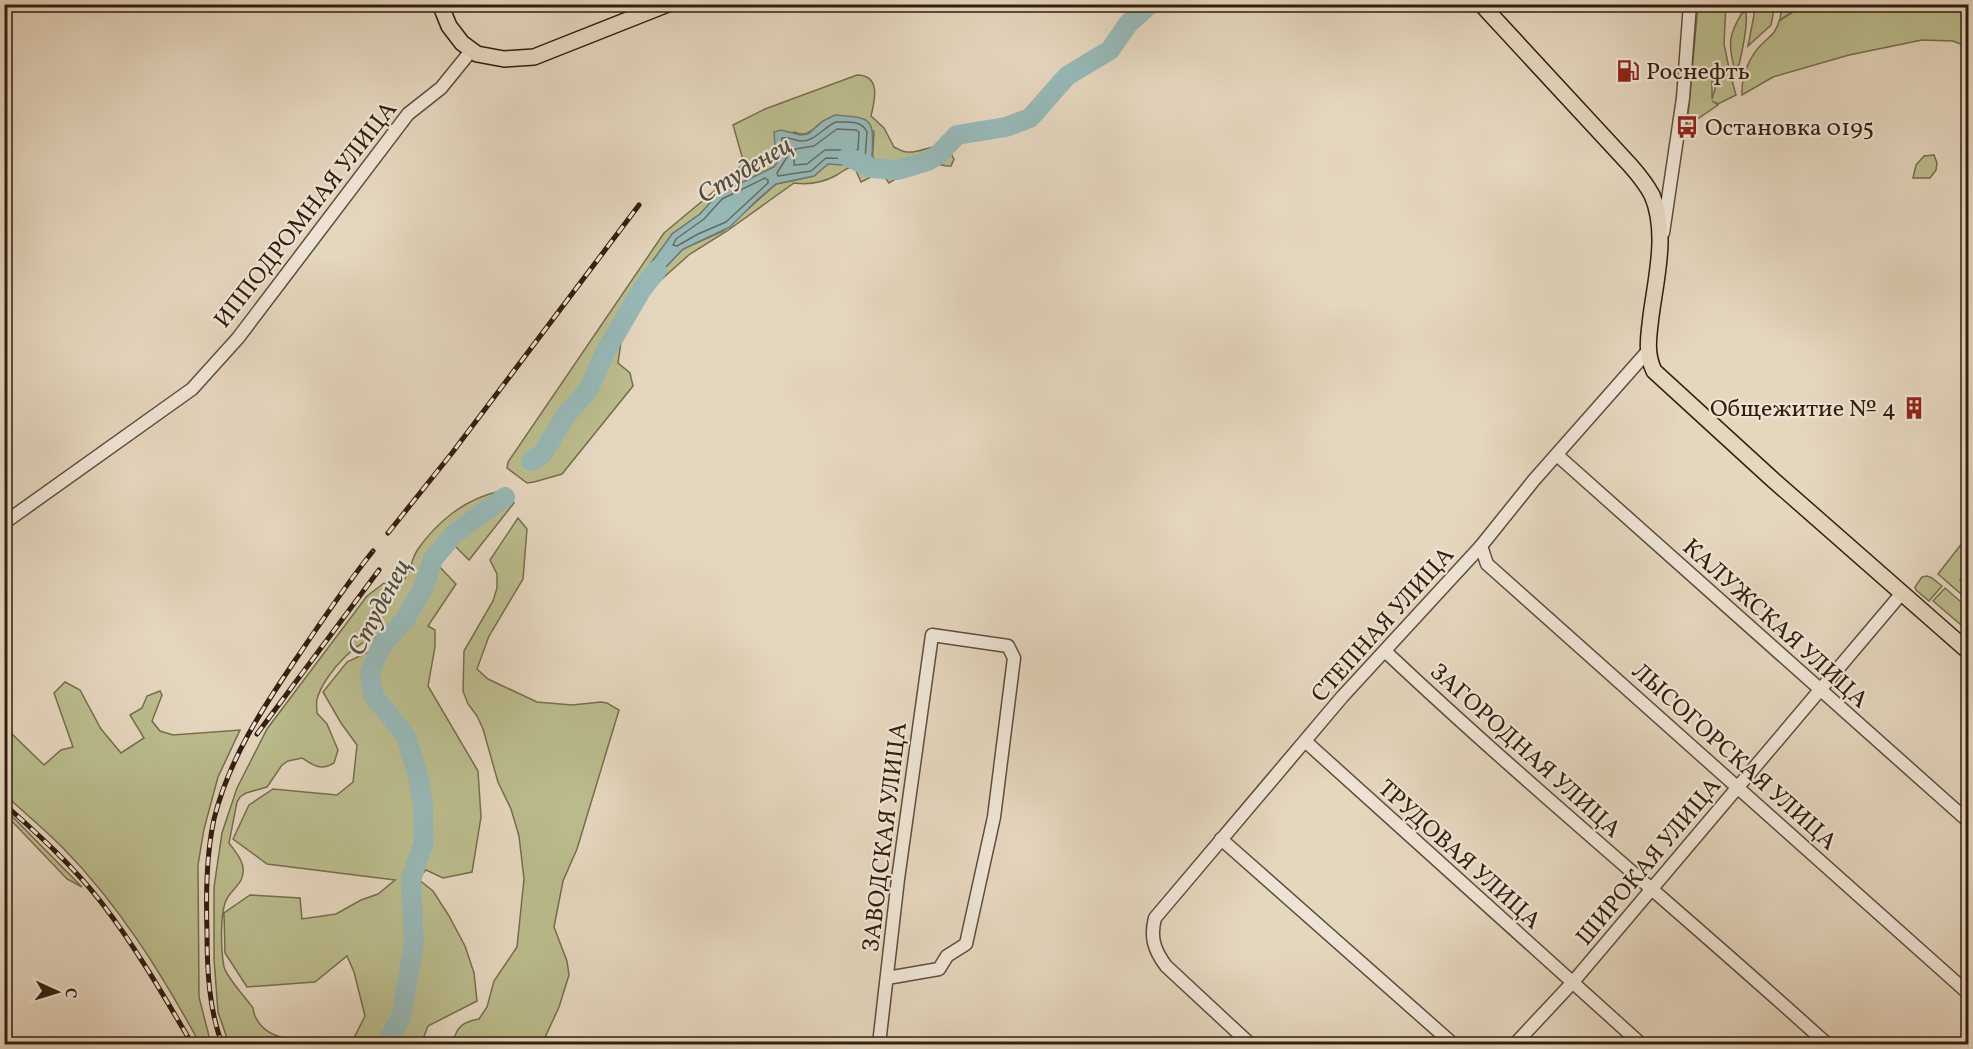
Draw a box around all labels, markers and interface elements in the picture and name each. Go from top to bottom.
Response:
place label: Роснефть [1646,56,1750,90]
fuel station icon: Роснефть [1615,58,1641,84]
street label: ИППОДРОМНАЯ УЛИЦА [207,94,406,336]
place label: Остановка 0195 [1705,112,1874,146]
bus stop icon: Остановка 0195 [1674,114,1700,140]
water label: Студенец [691,128,799,213]
place label: Общежитие № 4 [1710,393,1896,427]
building icon: Общежитие № 4 [1901,395,1927,421]
street label: КАЛУЖСКАЯ УЛИЦА [1674,532,1875,717]
street label: СТЕПНАЯ УЛИЦА [1304,540,1463,711]
water label: Студенец [339,553,420,663]
street label: ЗАГОРОДНАЯ УЛИЦА [1421,656,1628,847]
street label: ЛЫСОГОРСКАЯ УЛИЦА [1623,656,1844,859]
street label: ЗАВОДСКАЯ УЛИЦА [855,720,917,954]
street label: ШИРОКАЯ УЛИЦА [1569,771,1730,954]
street label: ТРУДОВАЯ УЛИЦА [1369,773,1548,938]
north arrow [27,962,87,1022]
text: С [59,987,81,999]

